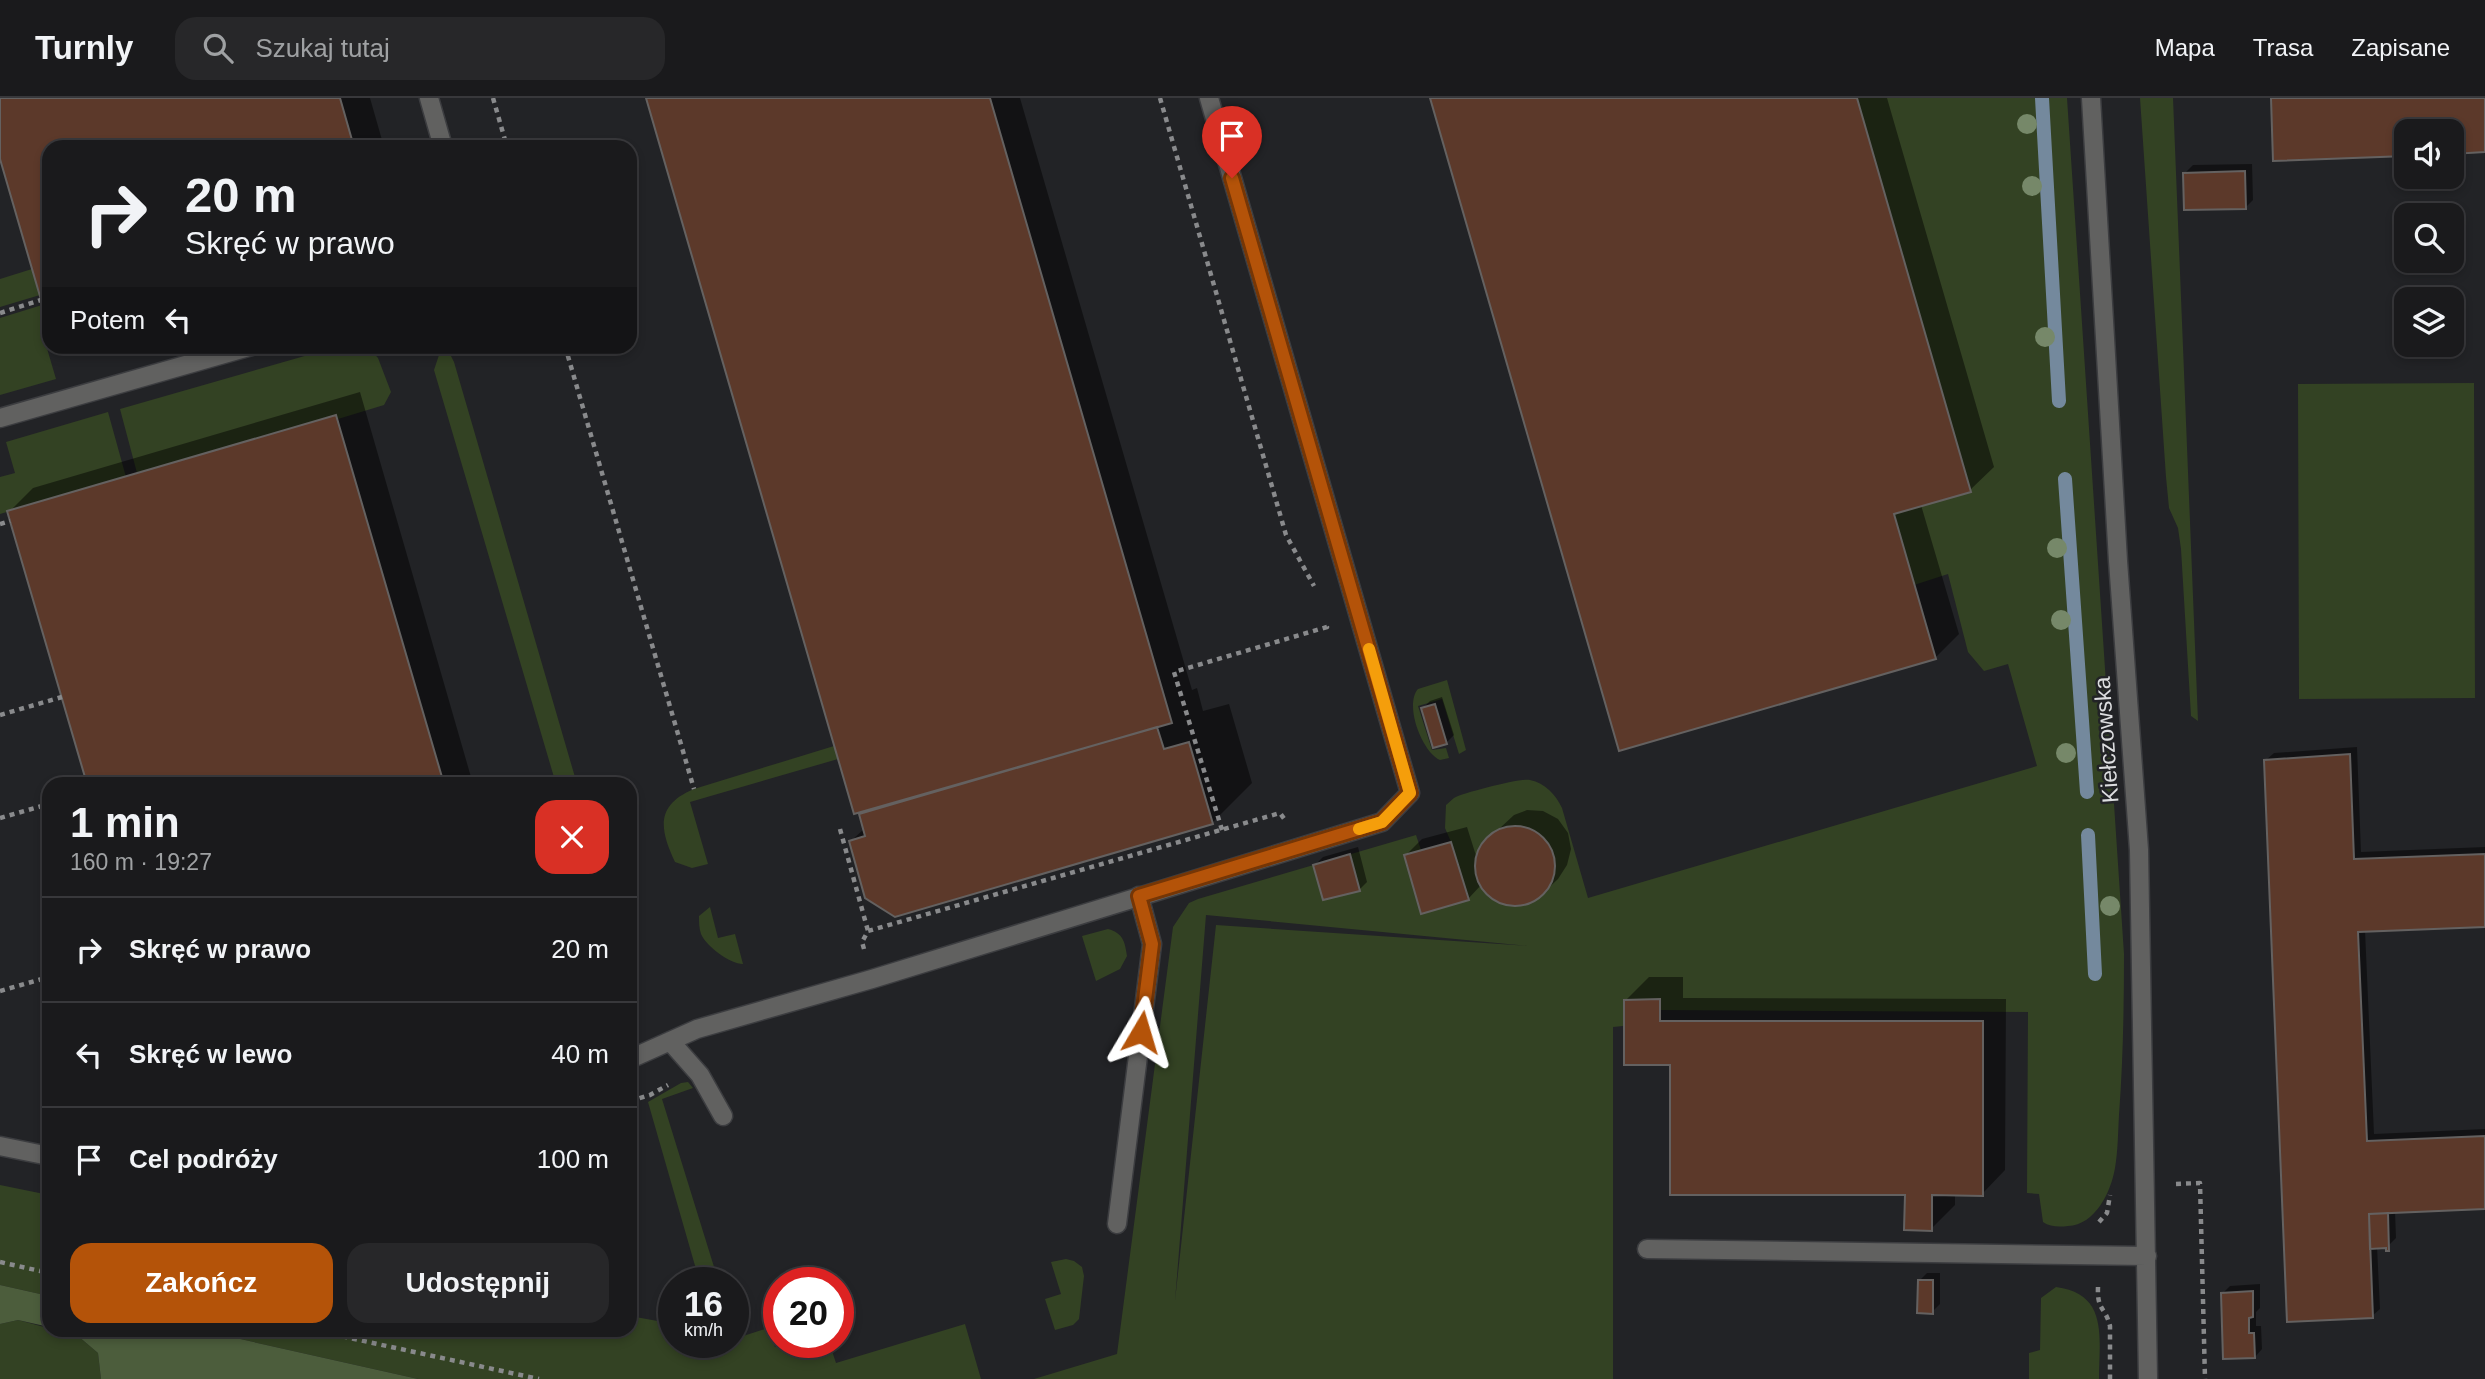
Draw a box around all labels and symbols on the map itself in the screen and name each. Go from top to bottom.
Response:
pin [1202,106,1262,178]
street label: Kiełczowska [2089,676,2123,804]
position arrow [1104,995,1178,1069]
speed limit sign: 20 [763,1267,854,1358]

